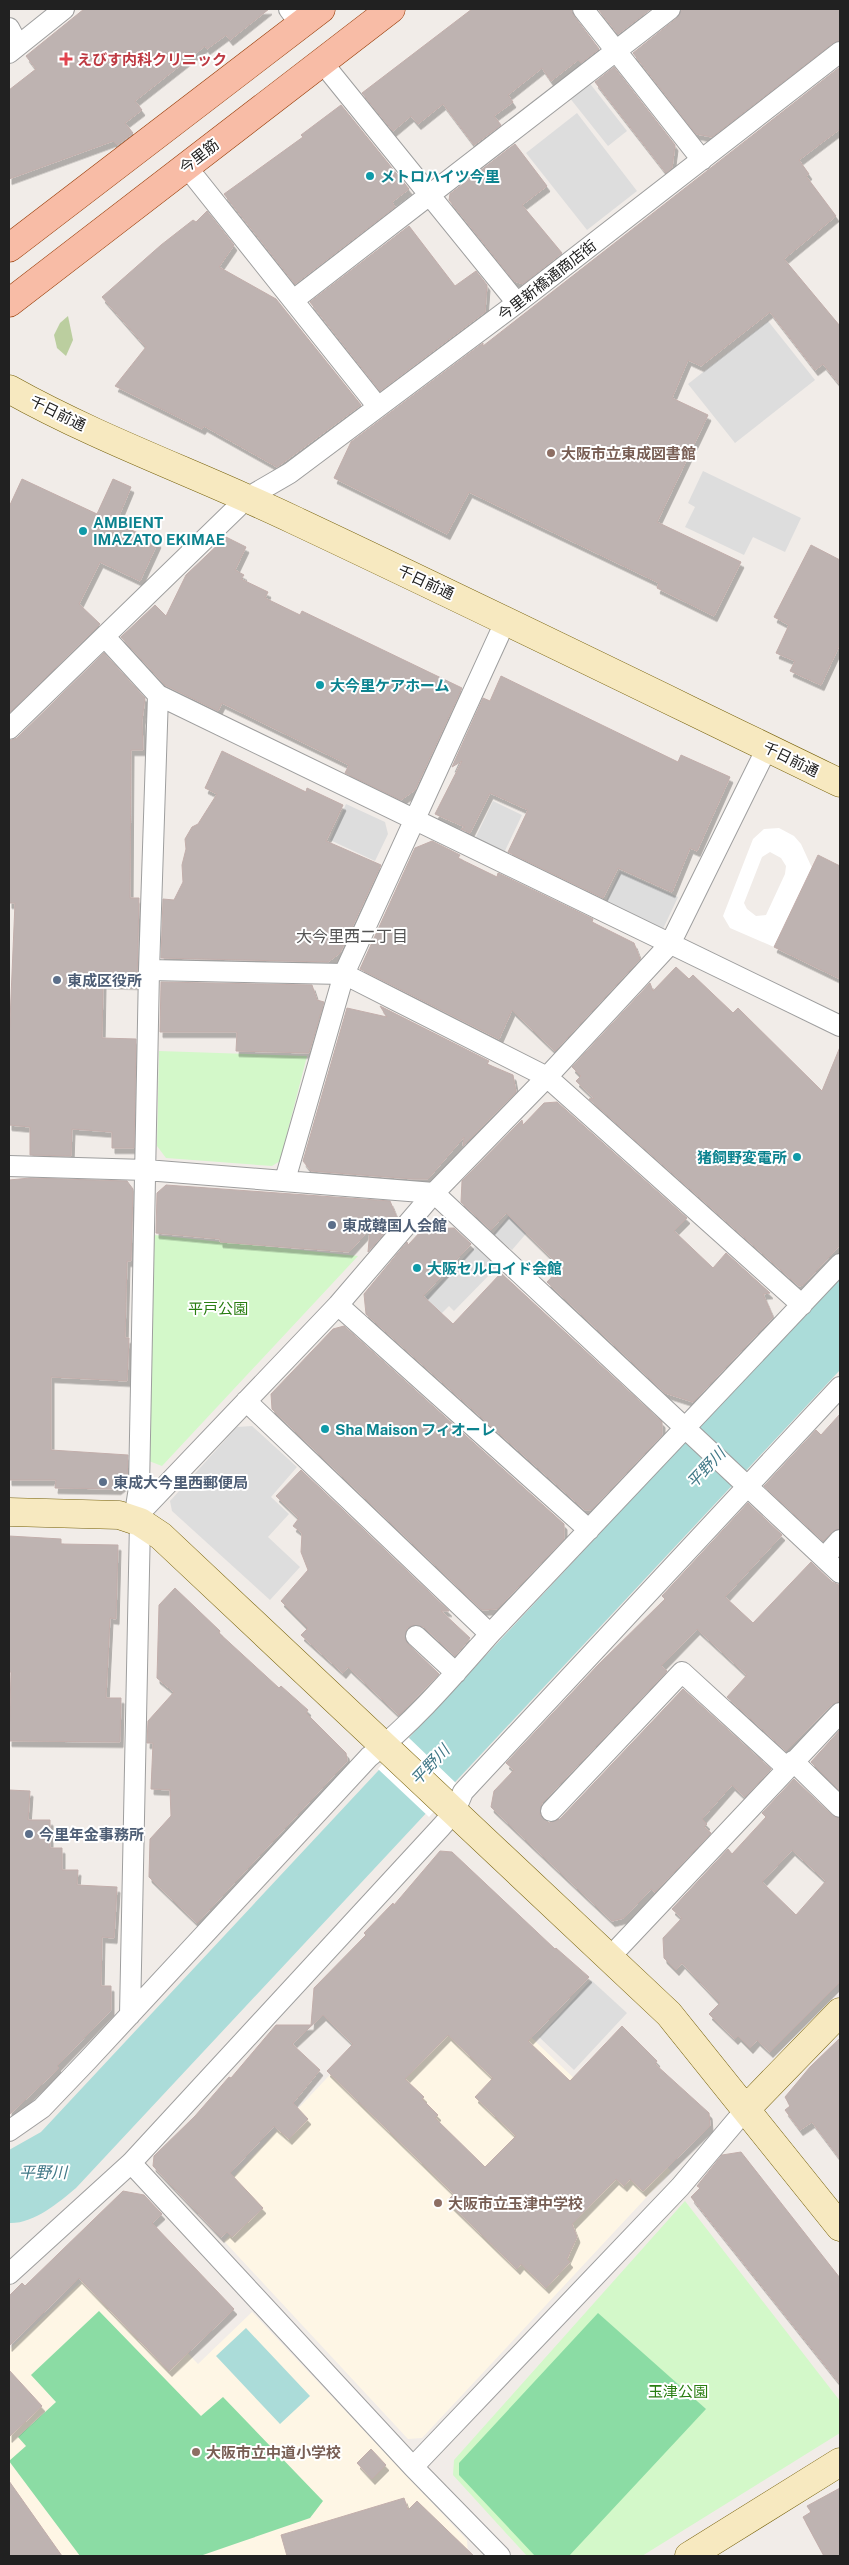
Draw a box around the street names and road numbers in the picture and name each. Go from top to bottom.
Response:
street label: 今里筋 [176,135,222,177]
street label: 今里新橋通商店街 [494,236,600,324]
street label: 千日前通 [27,392,89,434]
street label: 千日前通 [395,562,457,602]
street label: 千日前通 [760,738,822,780]

